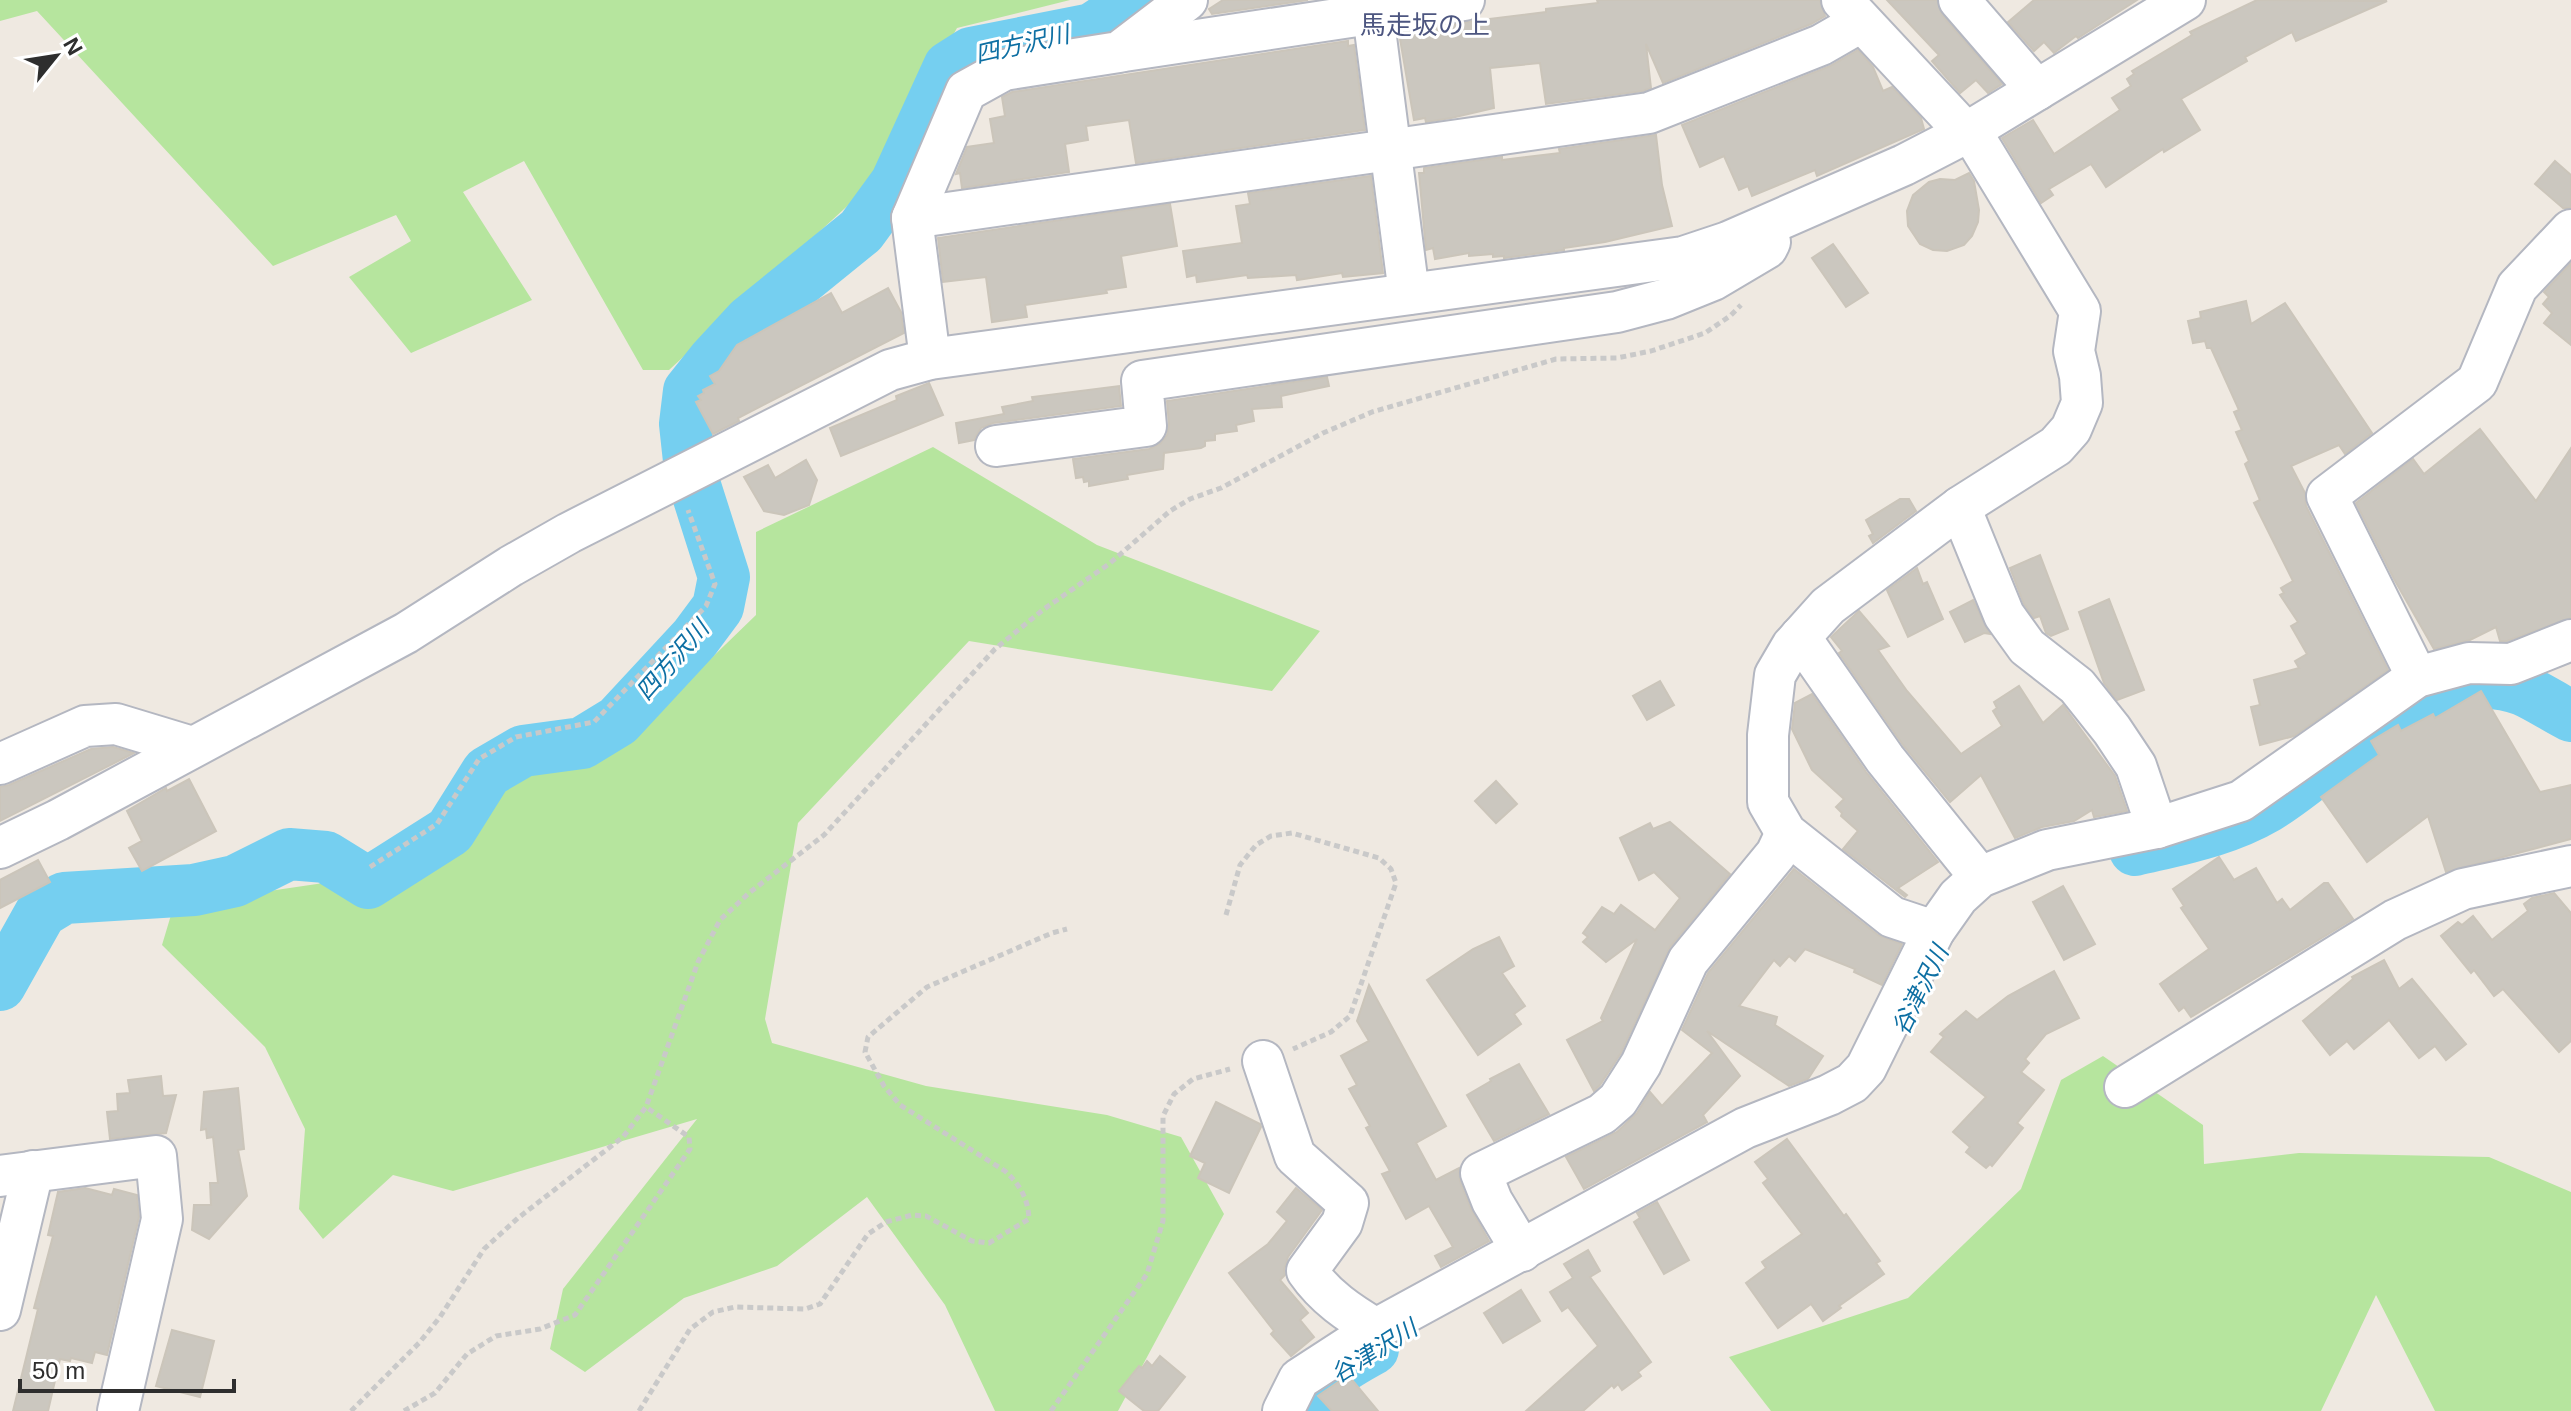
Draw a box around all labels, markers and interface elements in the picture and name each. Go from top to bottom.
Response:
district label: 馬走坂の上 [1360,10,1490,40]
north arrow [16,16,96,96]
water label: 四方沢川 [972,19,1075,68]
text: N [58,33,88,59]
water label: 四方沢川 [630,613,716,705]
water label: 谷津沢川 [1887,938,1954,1039]
water label: 谷津沢川 [1326,1313,1424,1388]
scale bar [20,1343,234,1393]
text: 50 m [32,1357,85,1384]

